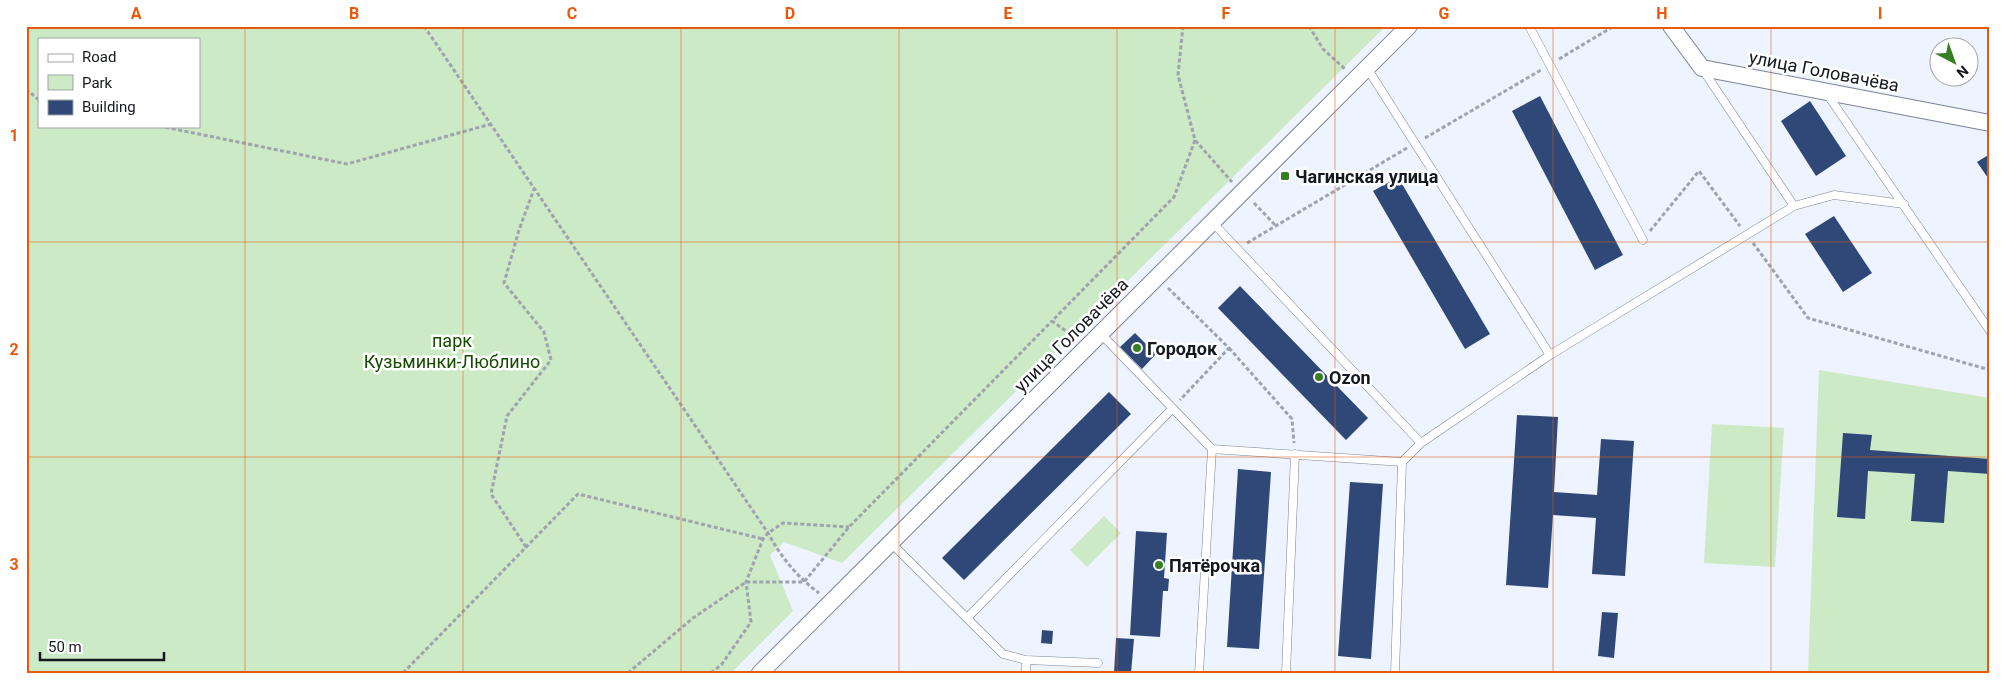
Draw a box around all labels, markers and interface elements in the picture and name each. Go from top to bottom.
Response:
text: A [131,4,142,23]
text: B [349,4,359,23]
text: C [567,4,577,23]
text: D [785,4,795,23]
text: E [1004,4,1013,23]
text: F [1222,4,1231,23]
text: G [1439,4,1450,23]
text: H [1656,4,1668,23]
text: I [1878,4,1882,23]
legend [38,38,200,128]
north arrow [1928,38,1978,88]
street label: улица Головачёва [1747,46,1901,96]
text: Road [82,48,116,66]
text: N [1954,63,1972,81]
text: Park [82,74,113,92]
text: Building [82,98,136,116]
text: 1 [9,126,19,145]
place label: Чагинская улица [1295,166,1439,187]
marker: Чагинская улица [1279,170,1291,182]
street label: улица Головачёва [1010,274,1132,396]
park label: парк Кузьминки-Люблино [364,330,540,372]
place label: Городок [1147,338,1218,359]
text: 2 [9,340,19,359]
marker: Городок [1131,342,1143,354]
place label: Ozon [1329,367,1371,388]
marker: Ozon [1313,371,1325,383]
text: 3 [9,555,19,574]
place label: Пятёрочка [1169,555,1260,576]
marker: Пятёрочка [1153,559,1165,571]
scale bar [40,629,164,661]
text: 50 m [48,638,82,656]

